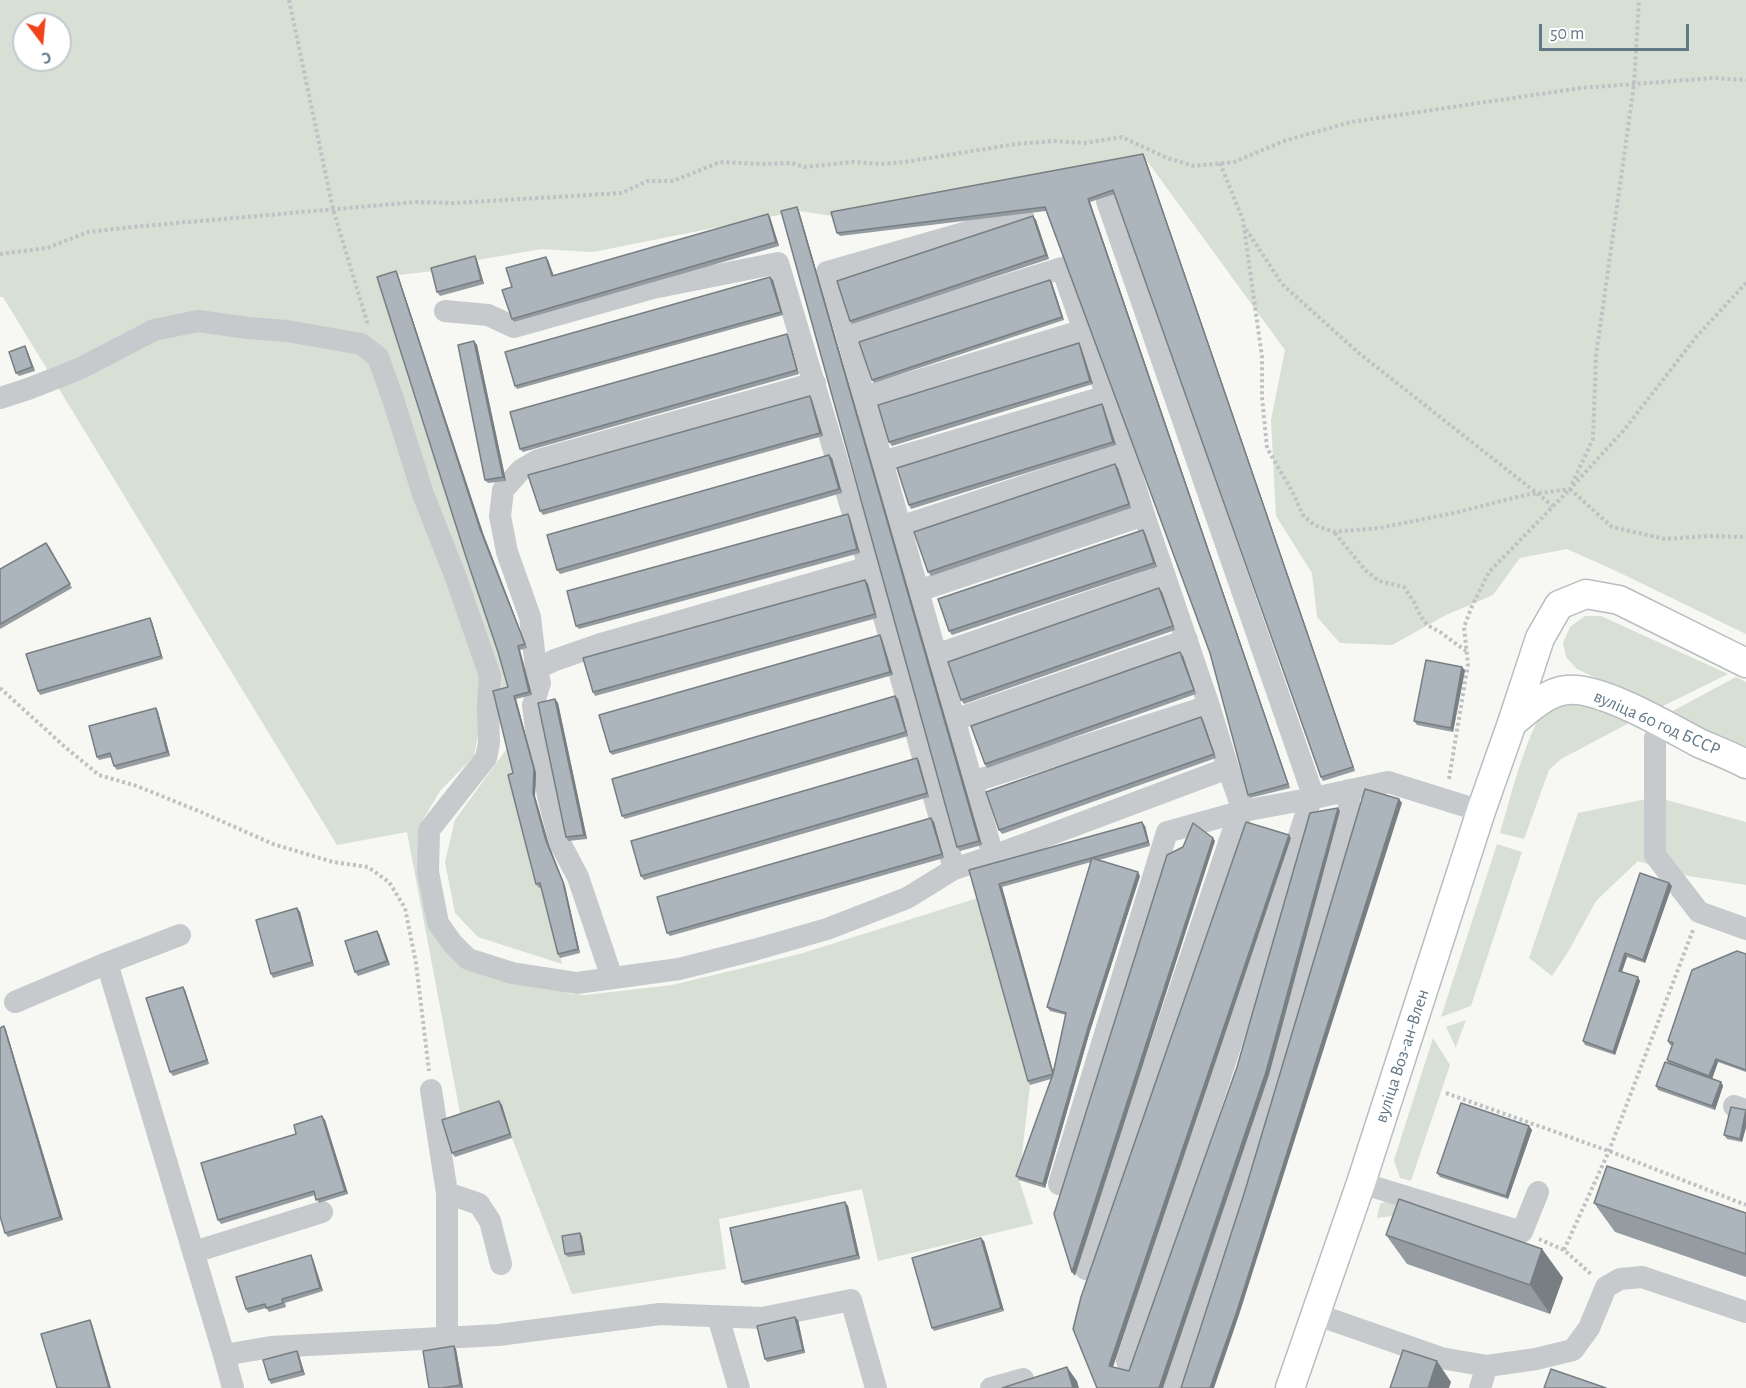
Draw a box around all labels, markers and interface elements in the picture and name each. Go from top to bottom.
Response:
north arrow [12,12,72,72]
scale bar [1542,12,1692,50]
text: 50 m [1550,25,1584,43]
text: С [40,48,53,66]
street label: вуліца 60 год БССР [1590,685,1724,761]
street label: вуліца Воз-ан-Влен [1370,986,1434,1126]

